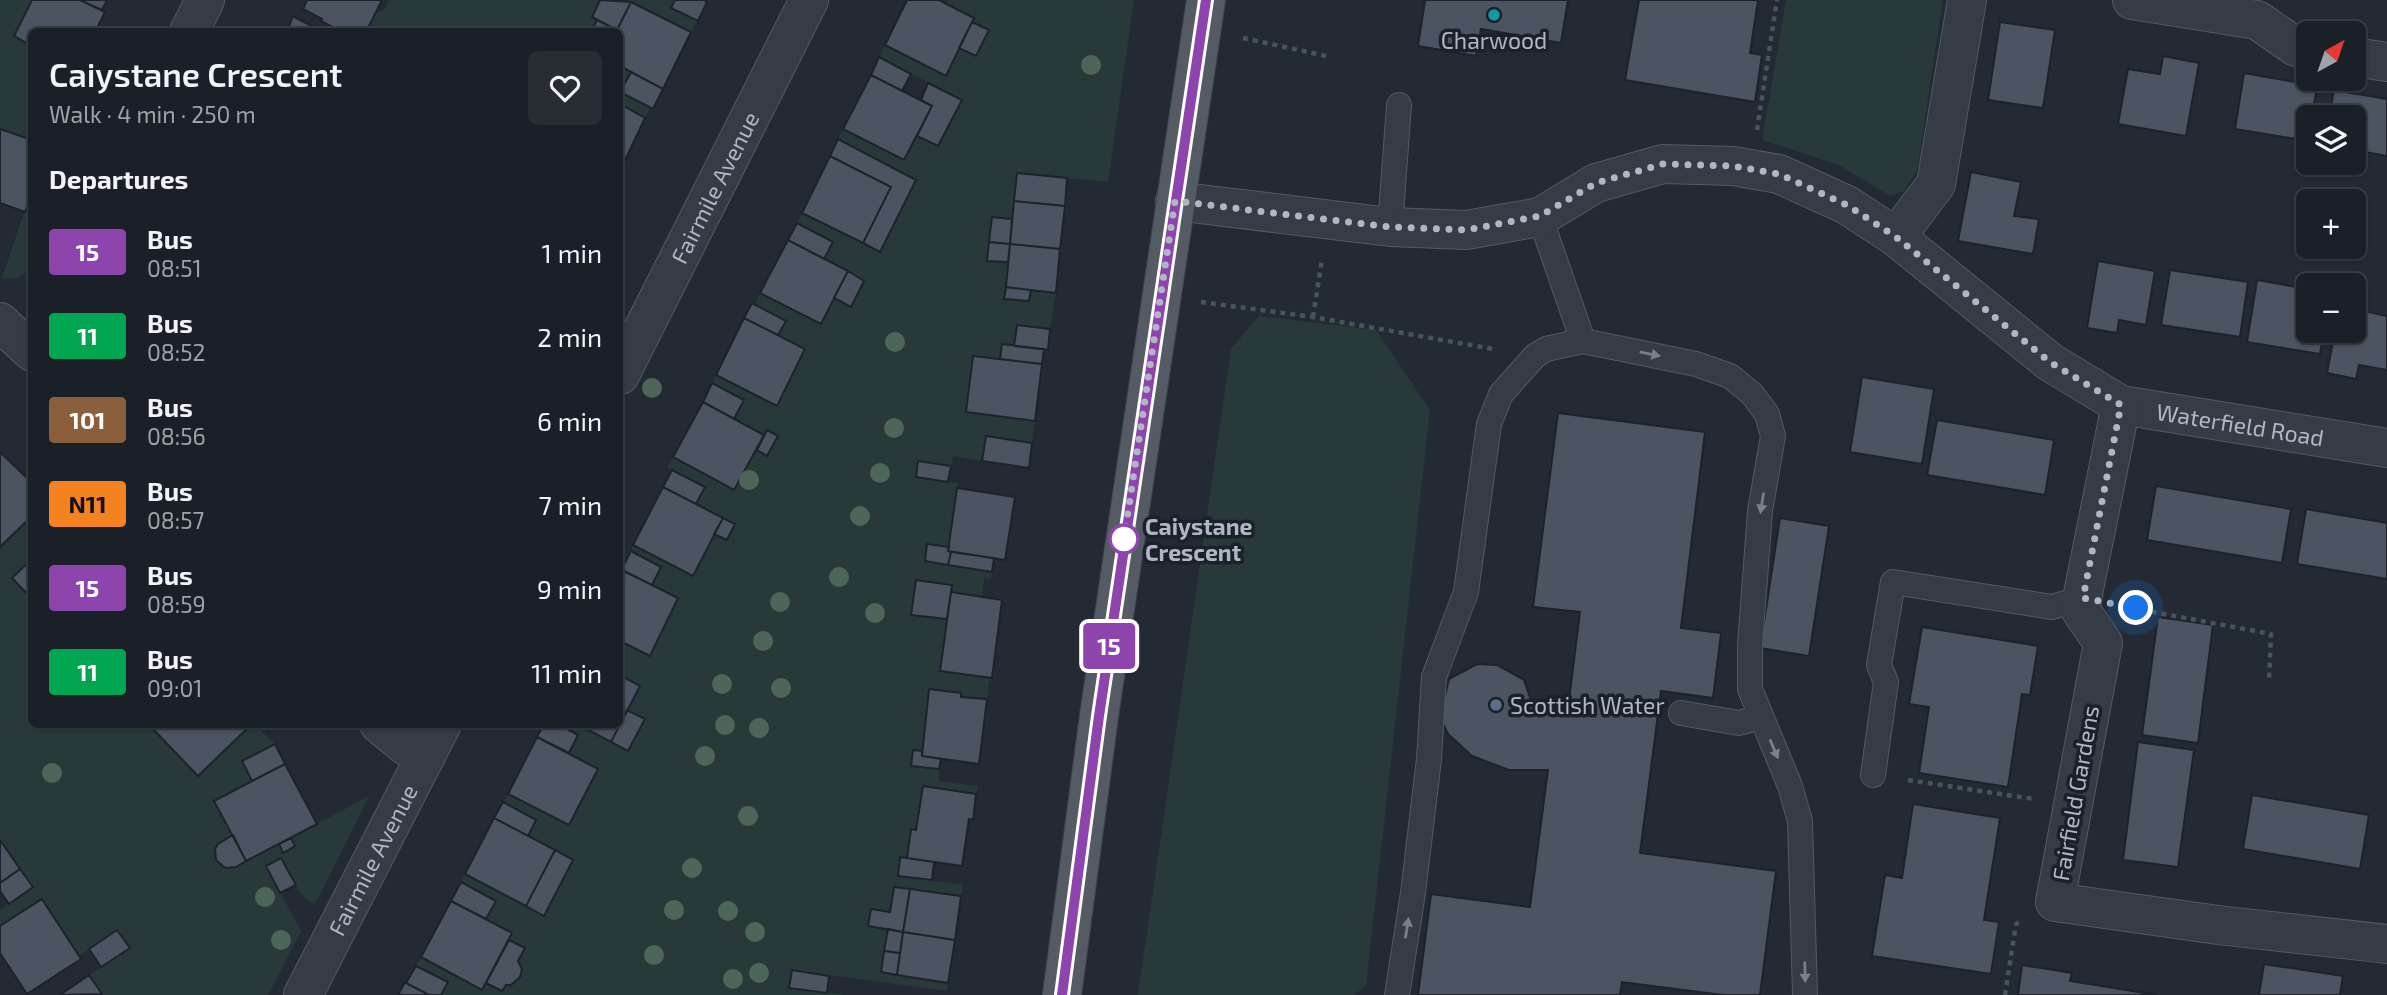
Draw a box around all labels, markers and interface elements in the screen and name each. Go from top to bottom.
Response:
marker: Charwood [1486,7,1502,23]
north arrow [2296,21,2366,91]
map controls [2296,21,2366,343]
place label: Charwood [1441,26,1547,54]
button: heart [528,51,602,125]
text: Caiystane Crescent [49,54,342,94]
text: Walk · 4 min · 250 m [49,100,256,128]
button: layers [2296,105,2366,175]
street label: Fairmile Avenue [665,107,764,268]
text: Departures [49,163,188,194]
button: + [2296,189,2366,259]
text: Bus [147,223,193,254]
text: 15 [76,237,99,266]
text: 1 min [542,237,602,268]
text: 08:51 [147,254,202,282]
button: − [2296,273,2366,343]
text: Bus [147,307,193,338]
text: 11 [77,321,98,350]
text: 2 min [537,321,602,352]
text: 08:52 [147,338,206,366]
one-way arrow [1639,349,1661,360]
text: Bus [147,391,193,422]
street label: Waterfield Road [2155,397,2326,452]
text: 101 [70,405,105,434]
text: 6 min [537,405,602,436]
text: 08:56 [147,422,206,450]
text: Bus [147,475,193,506]
text: N11 [68,489,107,518]
text: 7 min [539,489,602,520]
one-way arrow [1756,492,1767,514]
text: 08:57 [147,506,204,534]
place label: Caiystane Crescent [1145,512,1252,566]
marker: Caiystane Crescent [1109,524,1139,554]
text: Bus [147,559,193,590]
text: 15 [76,573,99,602]
text: 9 min [537,573,602,604]
text: 08:59 [147,590,206,618]
your location [2118,590,2153,625]
line badge: 15 [1078,623,1140,669]
text: 15 [1097,631,1121,660]
text: Bus [147,643,193,674]
text: 11 [77,657,98,686]
text: 11 min [531,657,602,688]
text: 09:01 [147,674,202,702]
place label: Scottish Water [1510,691,1665,719]
marker: Scottish Water [1488,697,1504,713]
street label: Fairfield Gardens [2046,703,2104,883]
one-way arrow [1769,739,1780,760]
street label: Fairmile Avenue [322,779,423,940]
one-way arrow [1402,917,1413,939]
one-way arrow [1799,961,1810,983]

